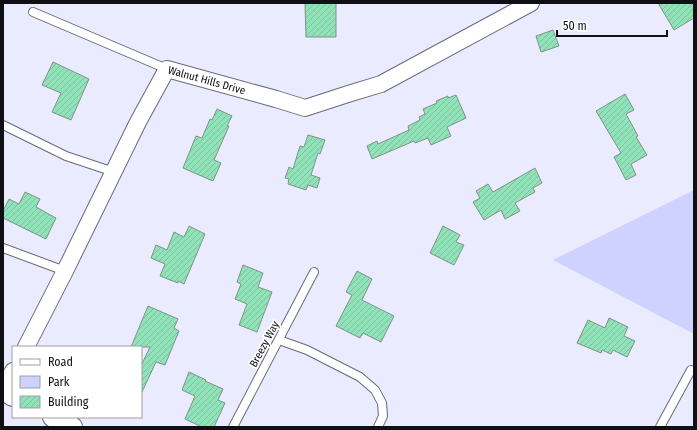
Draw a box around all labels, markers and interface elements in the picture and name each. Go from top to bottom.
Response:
scale bar [557,12,667,38]
text: 50 m [563,19,587,33]
street label: Walnut Hills Drive [166,64,247,97]
street label: Breezy Way [247,319,282,369]
legend [12,346,142,418]
text: Road [48,355,73,369]
text: Park [48,375,70,389]
text: Building [48,395,89,409]

